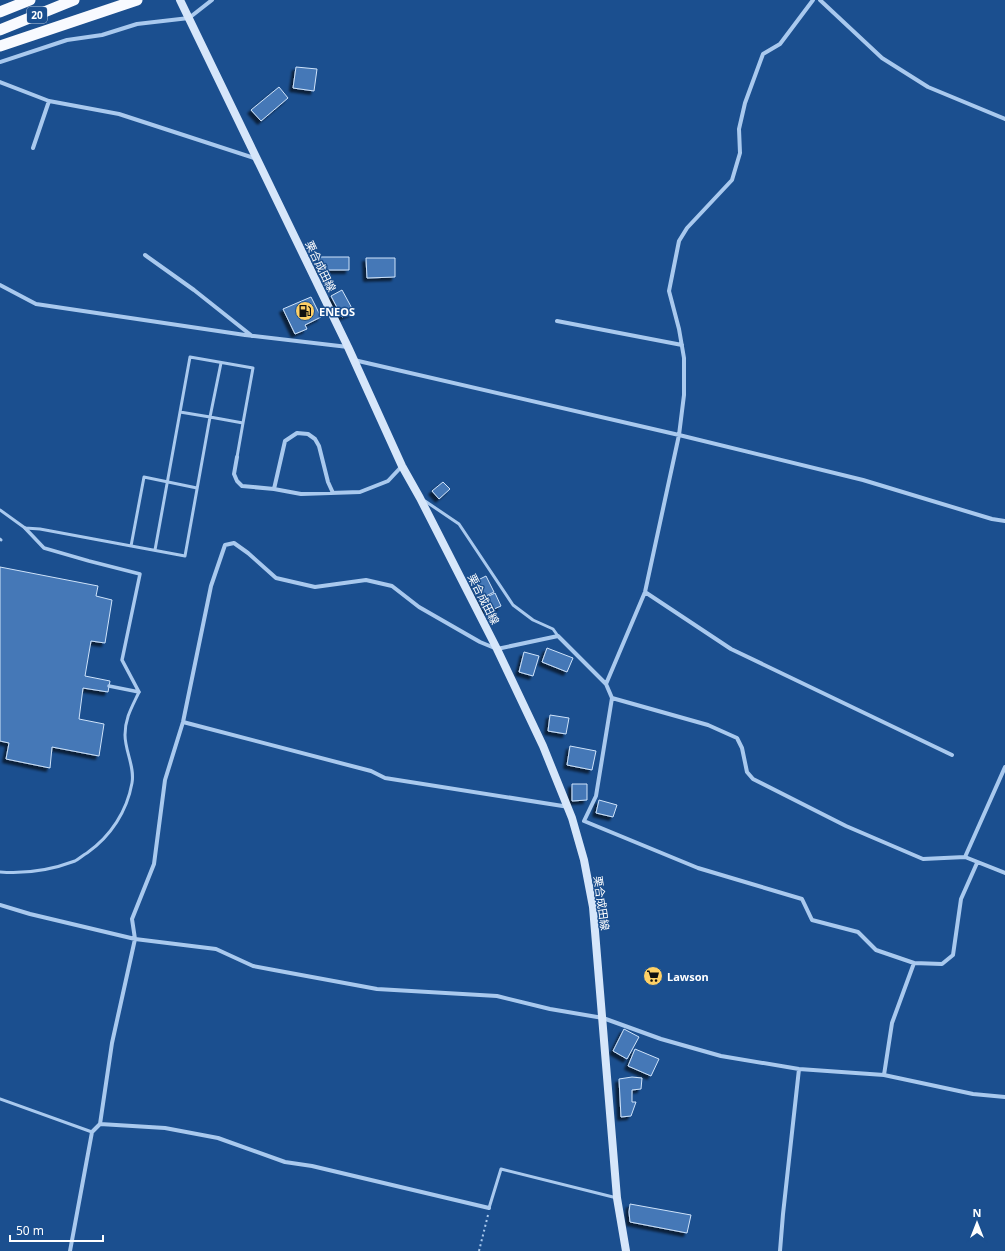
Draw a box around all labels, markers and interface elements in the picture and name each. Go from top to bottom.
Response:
road number: 20 [27,7,47,23]
street label: 栗合成田線 [302,238,340,294]
fuel station icon: ENEOS [294,300,316,322]
place label: ENEOS [319,304,355,319]
street label: 栗合成田線 [465,571,503,627]
street label: 栗合成田線 [591,875,613,931]
supermarket icon: Lawson [642,965,664,987]
place label: Lawson [667,969,709,984]
north arrow [957,1203,997,1243]
text: N [973,1205,981,1220]
scale bar [10,1217,103,1243]
text: 50 m [16,1222,44,1239]

